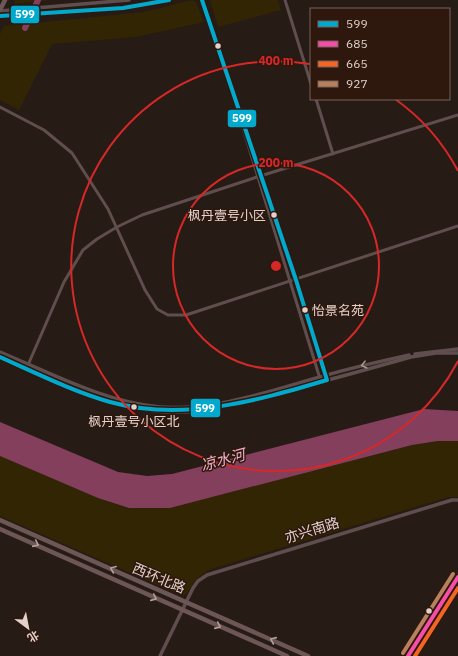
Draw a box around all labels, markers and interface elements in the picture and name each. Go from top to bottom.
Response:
line badge: 599 [10,5,40,24]
text: 599 [15,7,35,21]
legend [310,8,450,100]
text: 599 [346,16,368,31]
text: 685 [346,36,368,51]
unlabelled marker [213,41,223,51]
text: 400 m [258,53,294,68]
text: 665 [346,56,368,71]
text: 927 [346,76,368,91]
line badge: 599 [227,109,257,128]
text: 599 [232,111,252,125]
text: 200 m [258,155,294,170]
place label: 枫丹壹号小区 [188,207,266,224]
marker: 枫丹壹号小区 [269,210,279,220]
centre of rings [269,259,283,273]
place label: 怡景名苑 [312,302,364,319]
marker: 怡景名苑 [300,305,310,315]
one-way arrow [361,360,368,368]
line badge: 599 [190,398,221,418]
text: 599 [195,401,215,415]
marker: 枫丹壹号小区北 [129,402,139,412]
place label: 枫丹壹号小区北 [88,413,180,430]
water label: 凉水河 [199,444,250,475]
street label: 亦兴南路 [283,513,341,547]
one-way arrow [32,540,39,548]
street label: 西环北路 [130,559,188,597]
one-way arrow [109,566,116,574]
one-way arrow [151,593,158,601]
unlabelled marker [424,606,434,616]
north arrow [8,608,48,648]
one-way arrow [214,621,222,629]
text: 北 [25,628,42,645]
one-way arrow [269,637,277,645]

